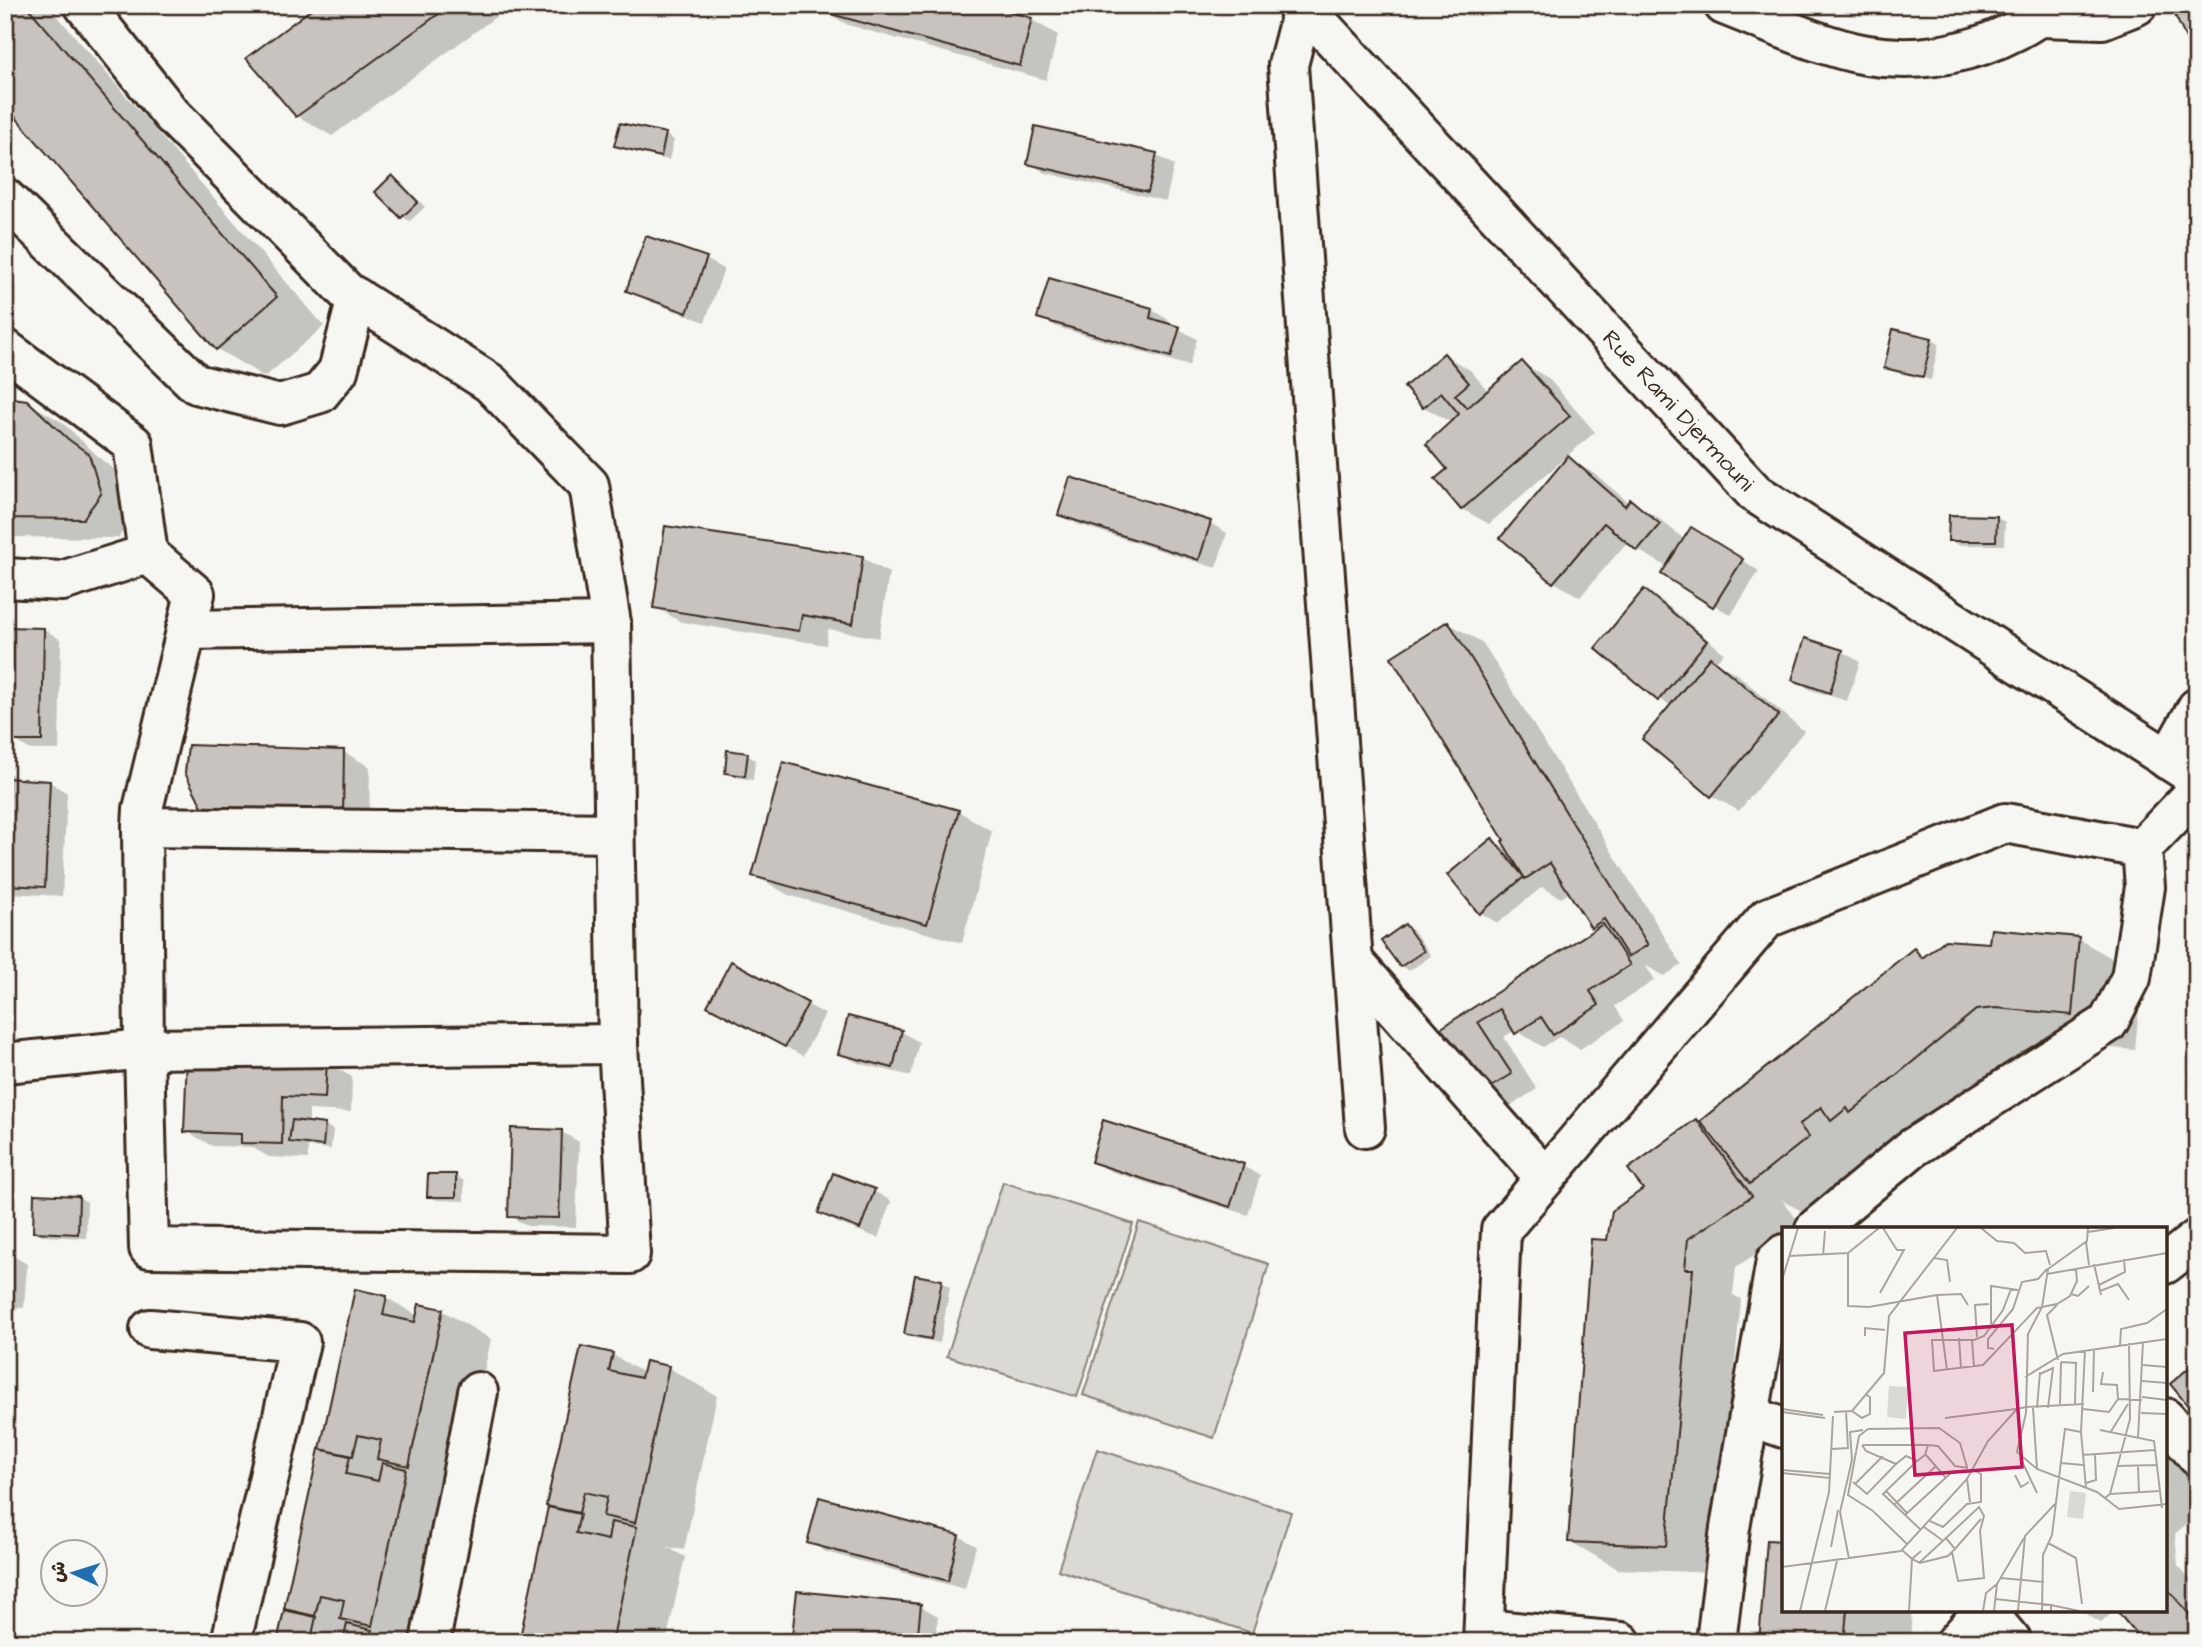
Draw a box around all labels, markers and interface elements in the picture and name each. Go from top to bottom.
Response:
street label: Rue Rami Djermouni [1595,323,1762,499]
inset map [1782,1227,2167,1612]
north arrow [38,1538,108,1608]
text: ش [44,1560,73,1583]

